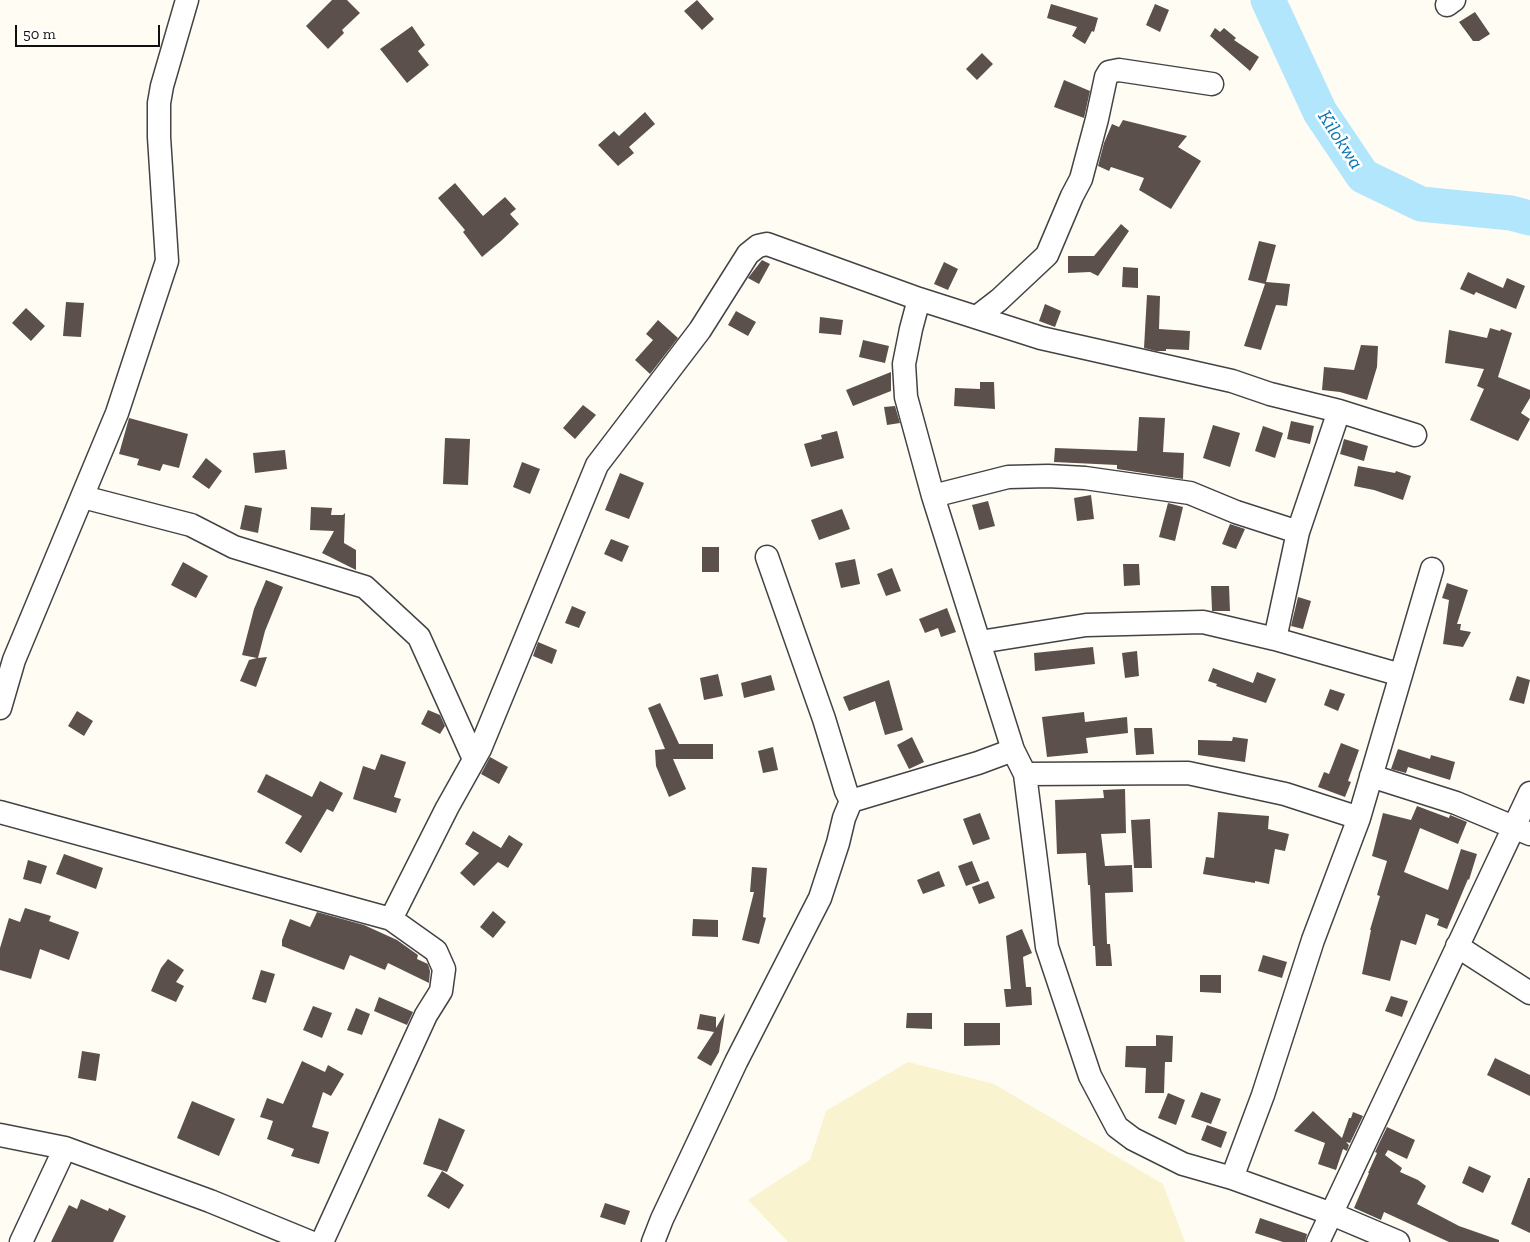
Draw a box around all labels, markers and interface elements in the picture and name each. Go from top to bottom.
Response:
scale bar [18,15,162,47]
text: 50 m [23,25,56,43]
water label: Kilokwa [1312,106,1368,174]

